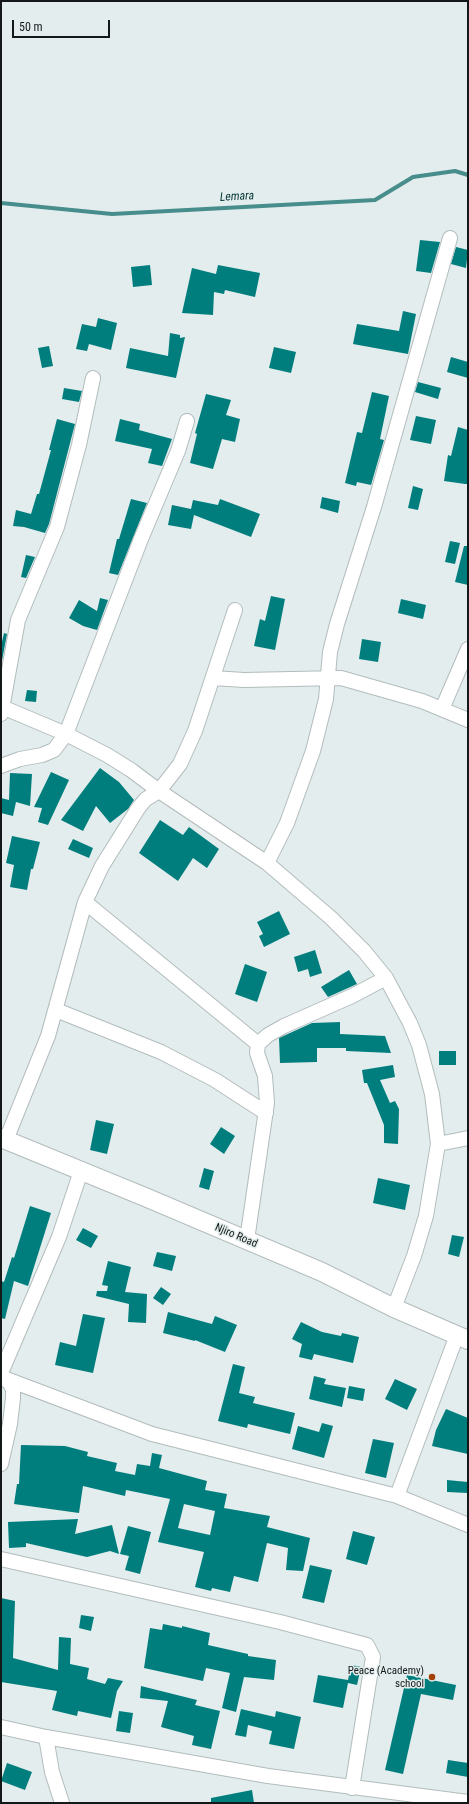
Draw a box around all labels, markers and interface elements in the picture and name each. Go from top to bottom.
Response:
scale bar [14,12,112,38]
text: 50 m [19,20,43,34]
water label: Lemara [220,189,254,205]
street label: Njiro Road [213,1221,259,1251]
place label: Peace (Academy) school [348,1664,424,1690]
marker: Peace (Academy) school [427,1672,437,1682]

